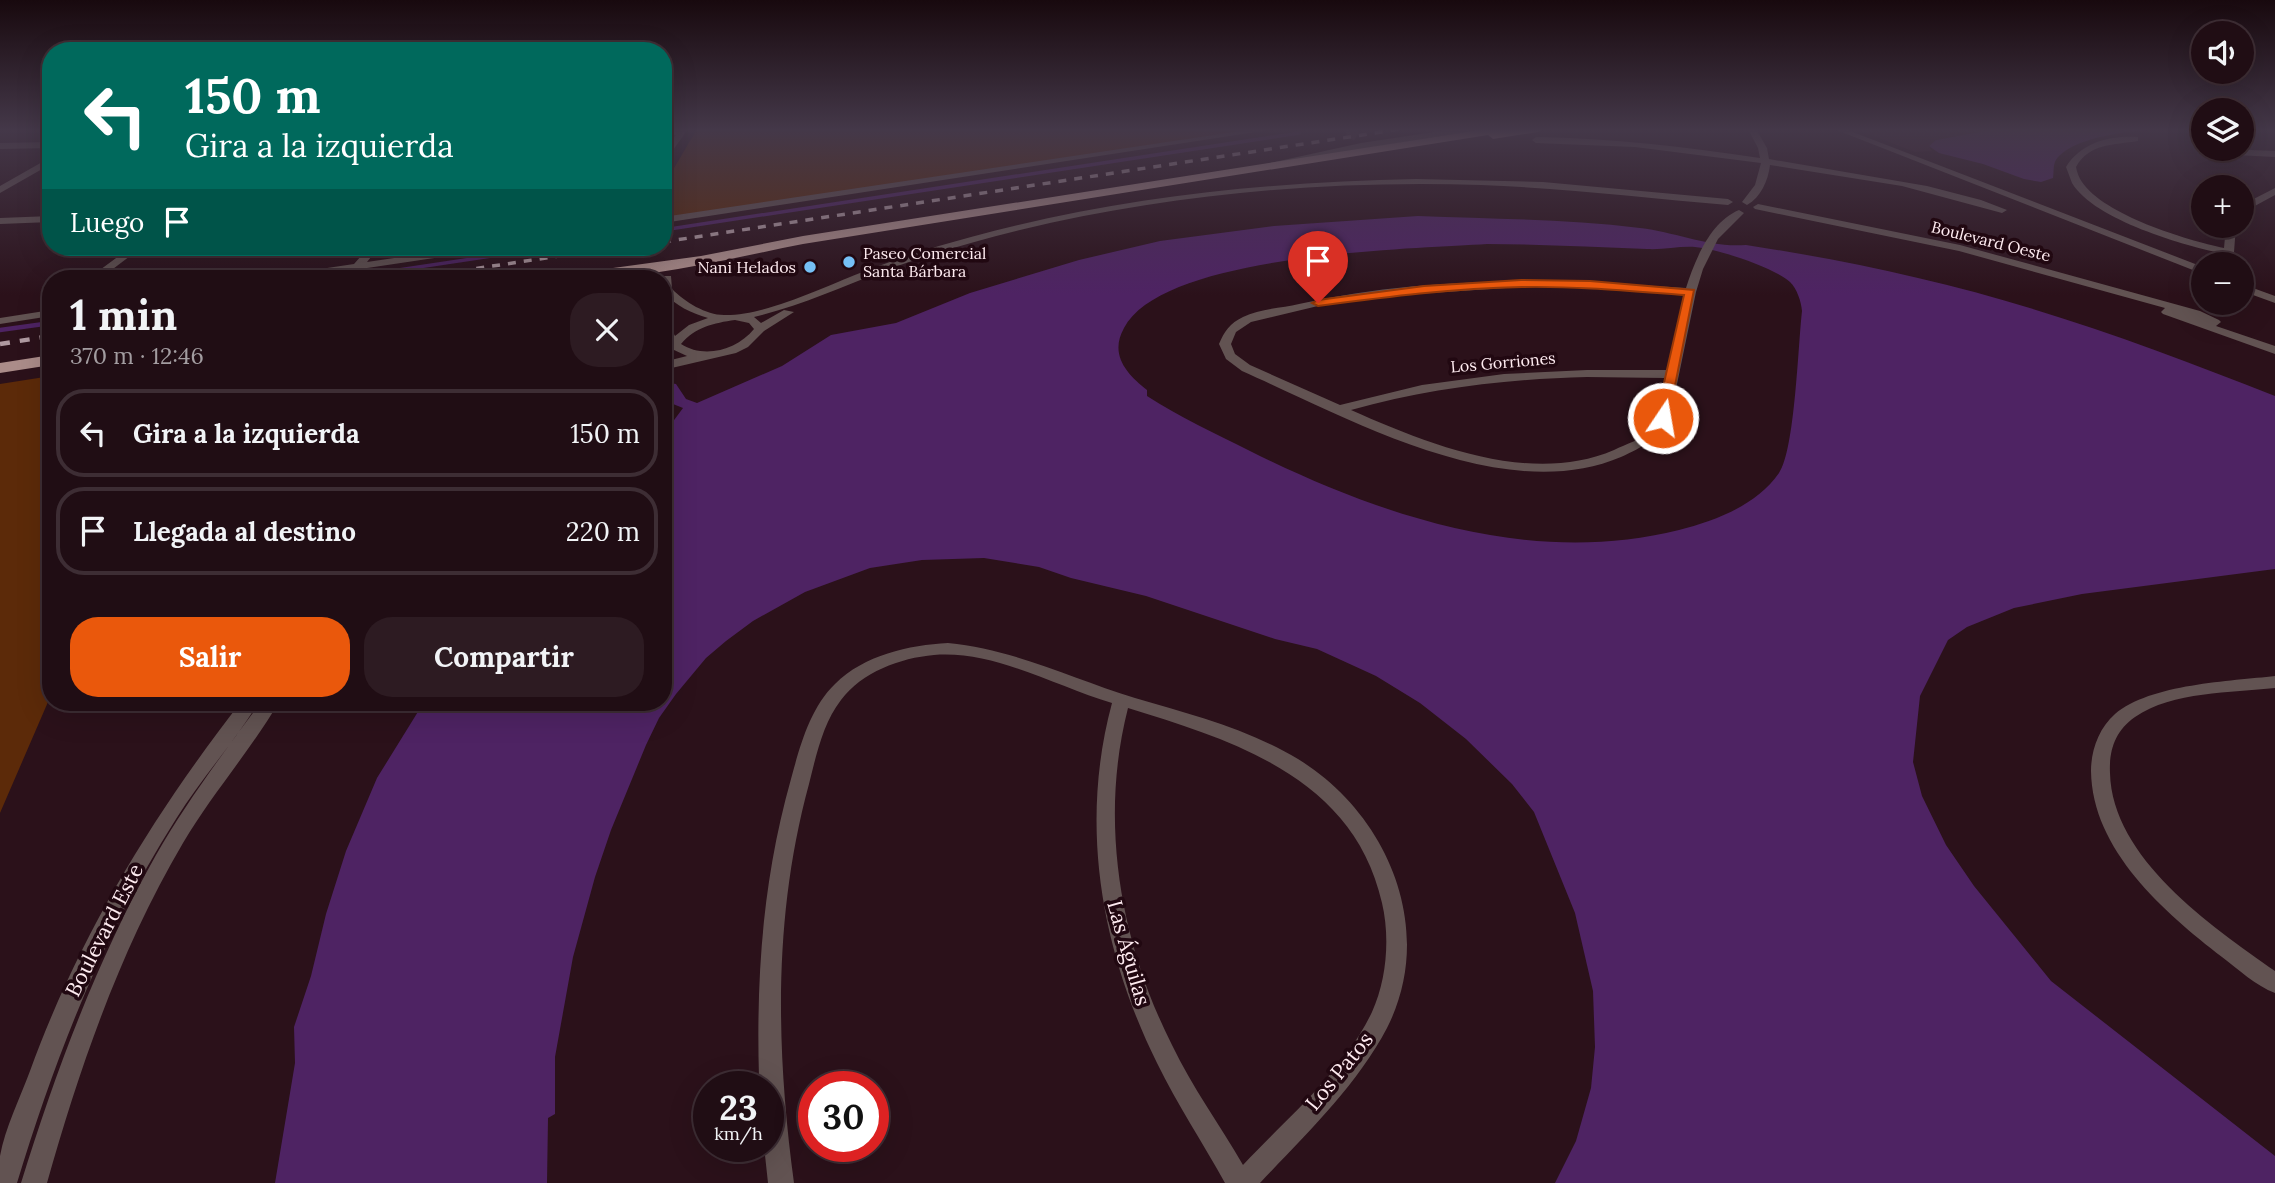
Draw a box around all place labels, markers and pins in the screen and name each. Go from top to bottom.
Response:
pin [1288,231,1348,303]
place label: Paseo Comercial Santa Bárbara [863,243,986,281]
marker: Paseo Comercial Santa Bárbara [841,254,857,270]
place label: Nani Helados [697,257,796,277]
marker: Nani Helados [802,259,818,275]

